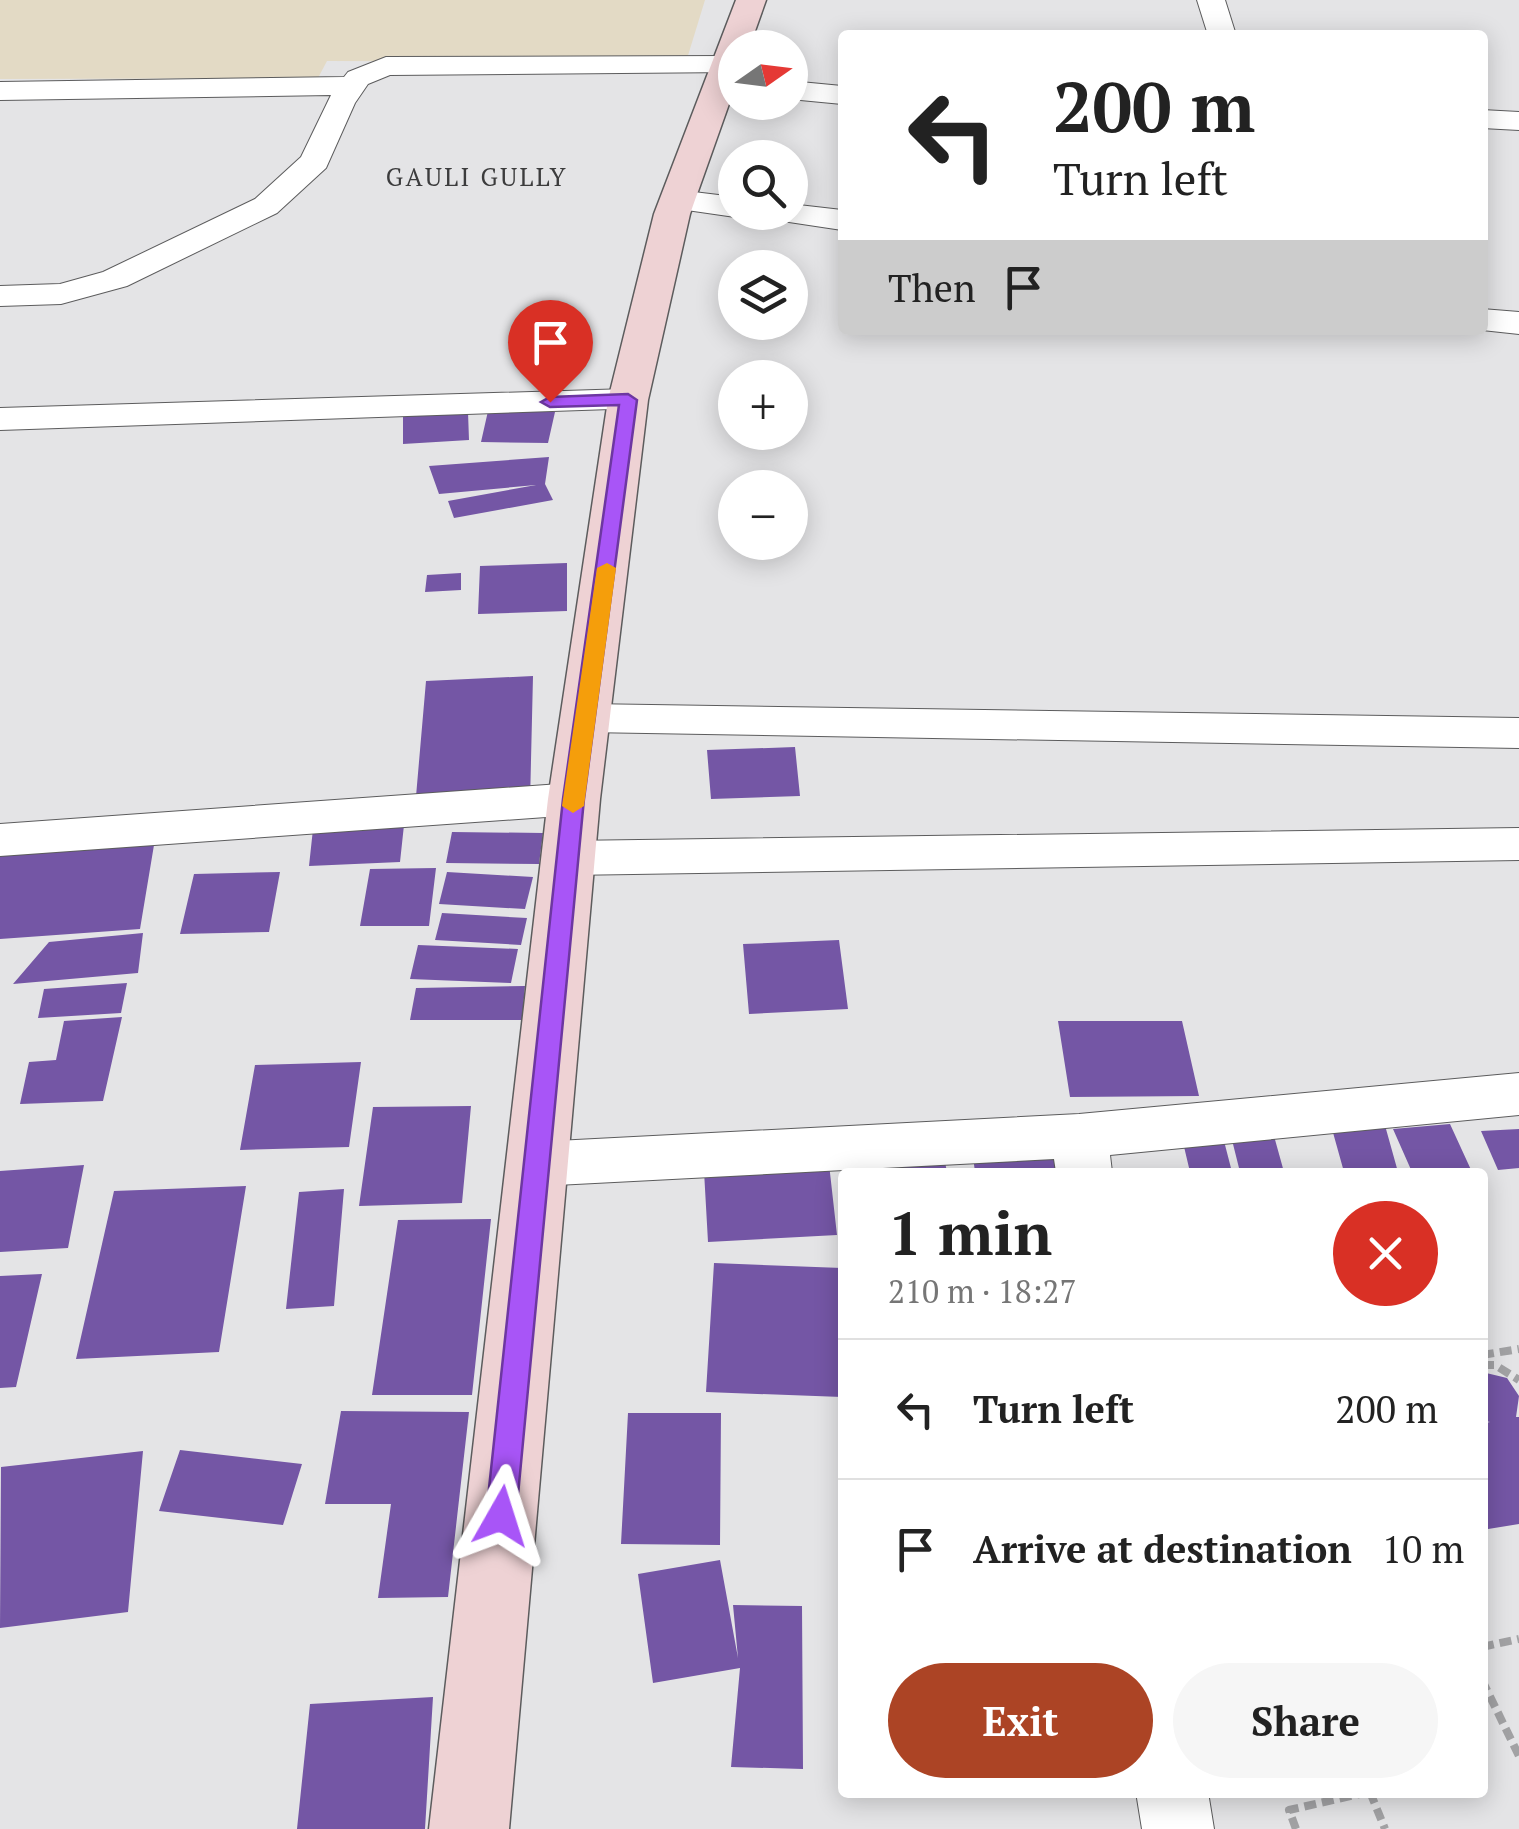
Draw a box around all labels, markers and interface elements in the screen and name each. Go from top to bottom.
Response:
north arrow [718,30,808,120]
map controls [718,30,808,560]
text: 200 m [1053,59,1255,152]
icon: left [888,70,1018,200]
button: search [718,140,808,230]
text: Turn left [1053,148,1228,208]
district label: GAULI GULLY [386,160,568,193]
button: layers [718,250,808,340]
icon: arrive [996,260,1051,315]
text: Then [888,263,976,313]
pin [508,300,593,403]
icon: arrive [523,315,578,370]
button: + [718,360,808,450]
button: − [718,470,808,560]
text: 1 min [888,1193,1052,1272]
button: close [1333,1201,1438,1306]
text: 210 m · 18:27 [888,1270,1076,1312]
icon: left [888,1382,943,1437]
text: Turn left [973,1384,1134,1434]
text: 200 m [1335,1384,1438,1434]
position arrow [449,1464,553,1568]
icon: arrive [888,1522,943,1577]
text: Arrive at destination [973,1524,1352,1574]
text: 10 m [1382,1524,1464,1574]
button: Exit [888,1663,1153,1778]
button: Share [1173,1663,1438,1778]

